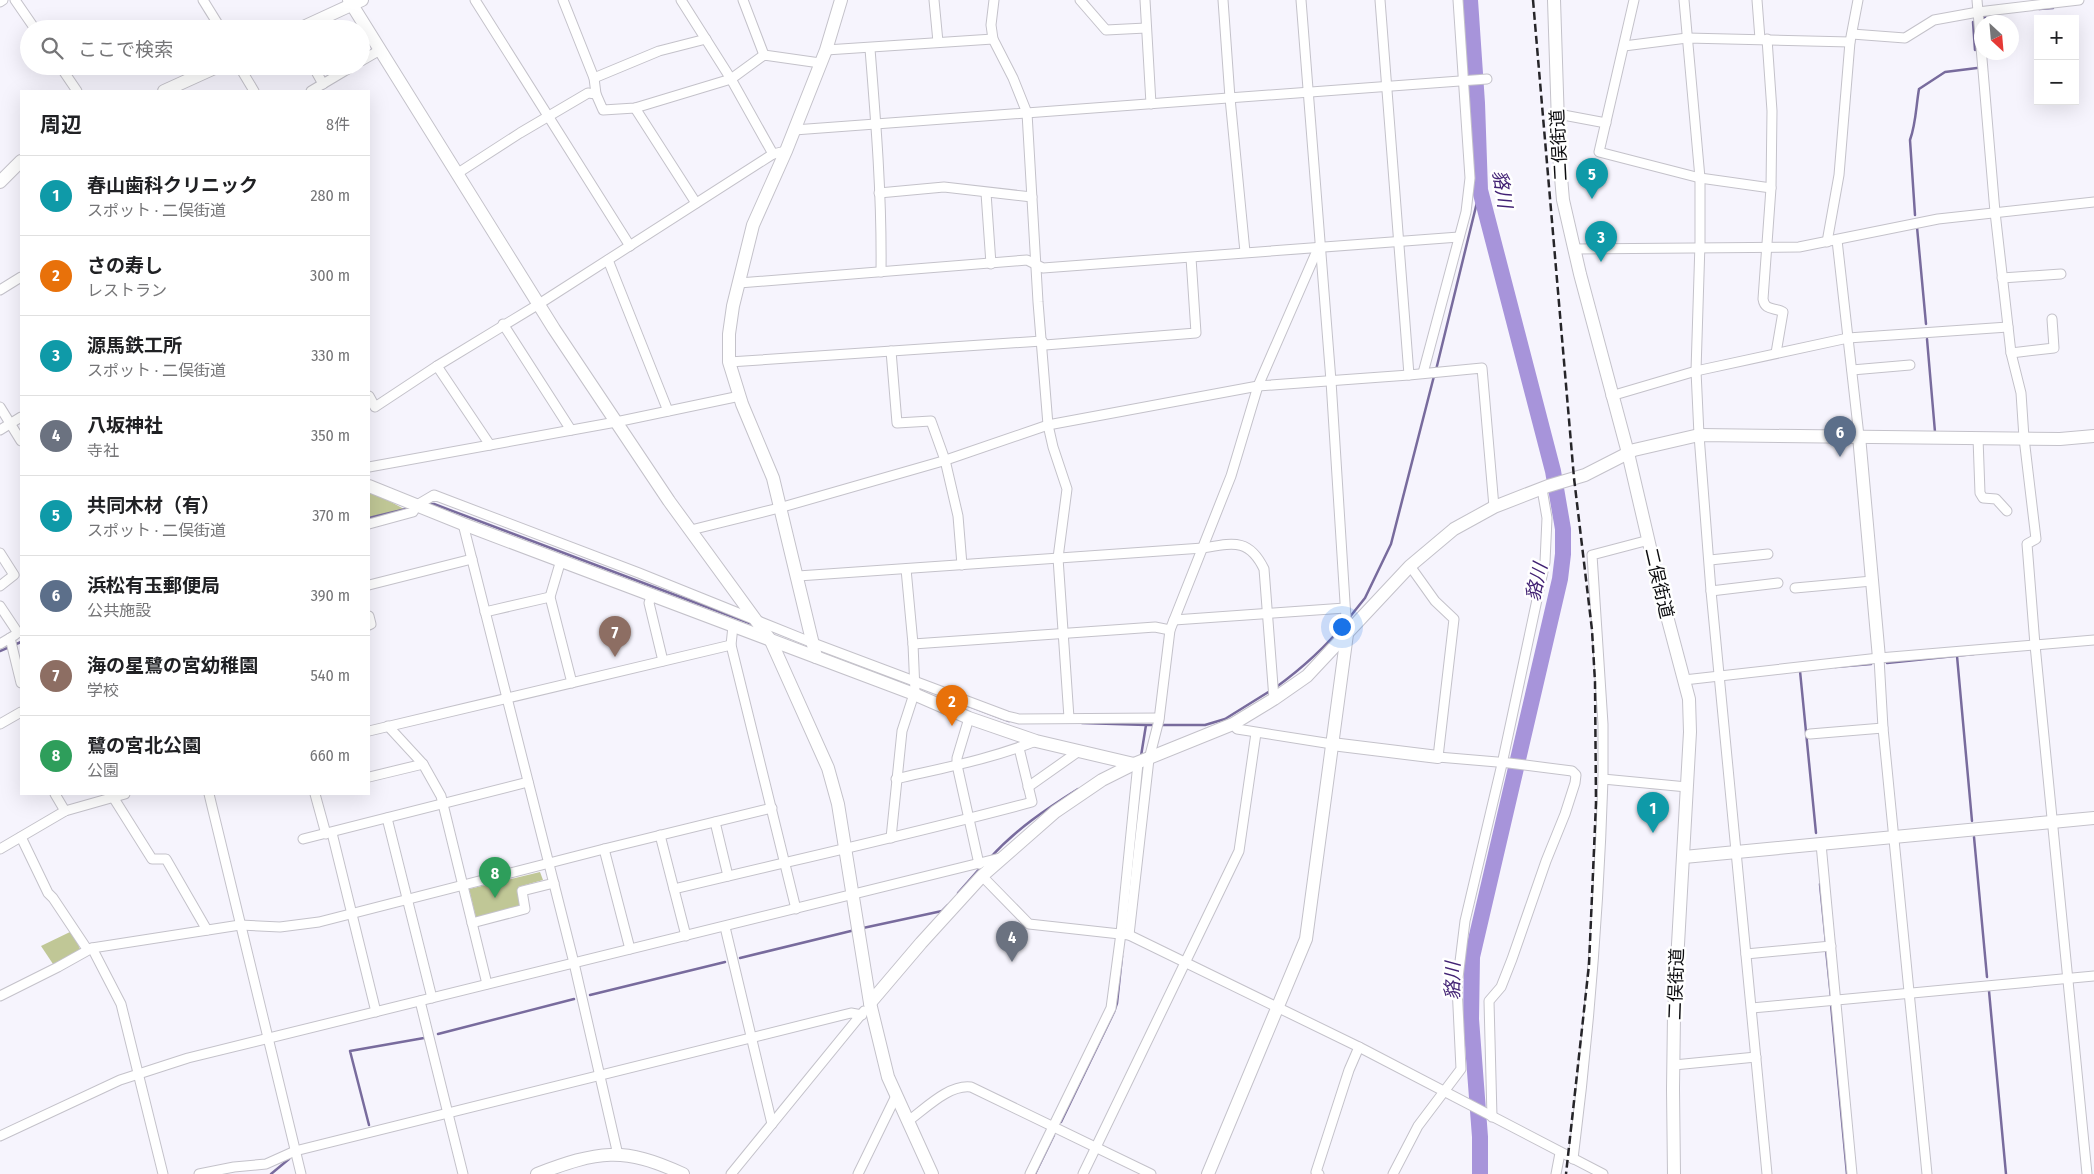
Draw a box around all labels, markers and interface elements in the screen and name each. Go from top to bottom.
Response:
north arrow [1974,15,2019,60]
map controls [2034,15,2079,105]
button: + [2034,15,2079,60]
search box [20,20,370,75]
icon: search [38,34,66,62]
text: ここで検索 [78,38,173,61]
button: − [2034,60,2079,105]
street label: 二俣街道 [1546,108,1572,182]
text: 周辺 [40,112,82,138]
text: 8件 [326,115,350,134]
pin: 5 [1576,158,1608,199]
water label: 貉川 [1488,169,1517,212]
text: 春山歯科クリニック [87,174,258,197]
text: 1 [53,186,59,205]
text: 280 m [311,186,350,205]
text: スポット · 二俣街道 [87,201,226,220]
pin: 3 [1585,221,1617,262]
text: さの寿し [87,254,163,277]
text: 2 [52,266,60,285]
text: 300 m [310,266,350,285]
text: レストラン [87,281,167,300]
text: 源馬鉄工所 [87,334,182,357]
text: 3 [52,346,60,365]
text: 330 m [311,346,350,365]
text: スポット · 二俣街道 [87,361,226,380]
text: 八坂神社 [87,414,163,437]
pin: 6 [1824,416,1856,457]
text: 4 [52,426,60,445]
text: 350 m [311,426,350,445]
text: 寺社 [87,441,119,460]
text: 共同木材（有） [87,494,220,517]
text: 5 [52,506,60,525]
text: 370 m [312,506,350,525]
text: スポット · 二俣街道 [87,521,226,540]
street label: 二俣街道 [1640,545,1678,621]
water label: 貉川 [1521,559,1552,603]
text: 浜松有玉郵便局 [87,574,220,597]
text: 6 [52,586,60,605]
text: 390 m [311,586,350,605]
text: 公共施設 [87,601,151,620]
your location [1329,614,1355,640]
pin: 7 [599,616,631,657]
text: 海の星鷺の宮幼稚園 [87,654,258,677]
text: 7 [53,666,59,685]
text: 540 m [311,666,350,685]
text: 学校 [87,681,119,700]
pin: 2 [936,685,968,726]
text: 鷺の宮北公園 [87,734,201,757]
text: 8 [52,746,60,765]
text: 660 m [310,746,350,765]
text: 公園 [87,761,119,780]
pin: 1 [1637,792,1669,833]
pin: 8 [479,857,511,898]
pin: 4 [996,921,1028,962]
street label: 二俣街道 [1664,948,1688,1020]
water label: 貉川 [1441,960,1464,1000]

